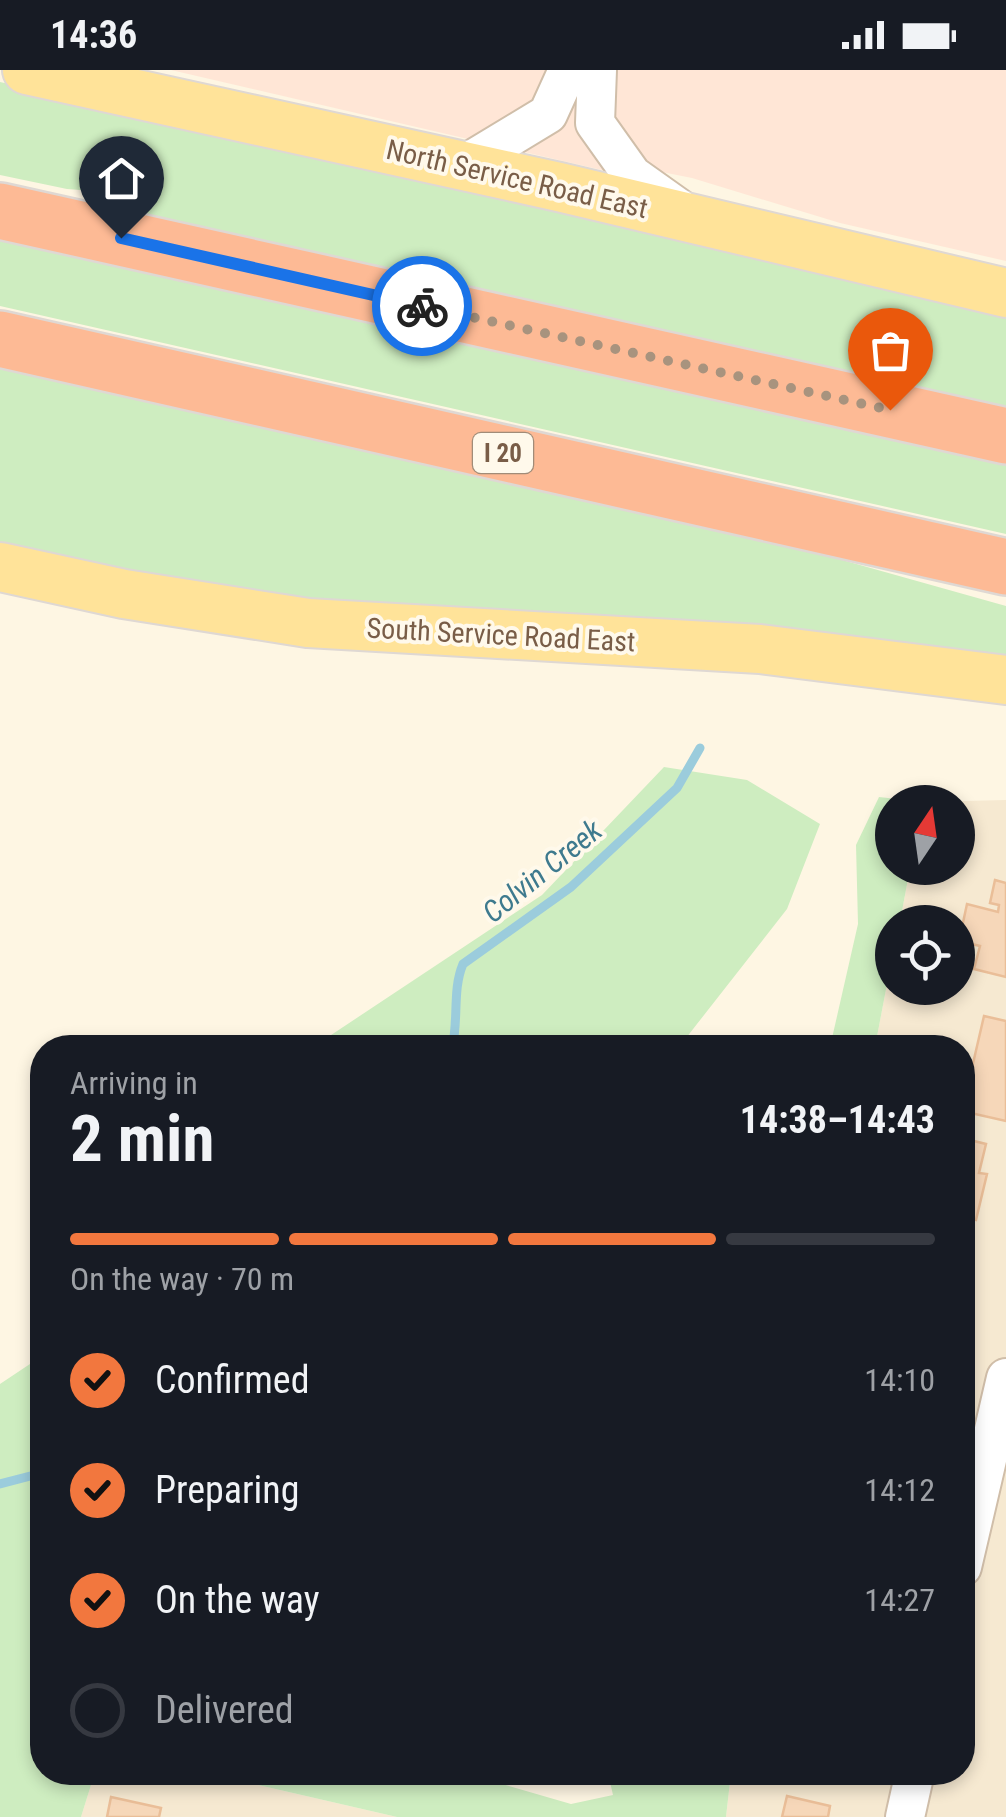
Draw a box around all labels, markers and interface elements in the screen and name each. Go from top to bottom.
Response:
text: 14:36 [50,13,137,57]
street label: North Service Road East [383,133,651,225]
pin [79,136,164,239]
icon: home [94,151,149,206]
courier [372,256,472,356]
icon: bike [395,279,450,334]
pin [848,308,933,411]
icon: bag [863,323,918,378]
road number: I 20 [473,433,533,473]
street label: South Service Road East [366,611,636,659]
north arrow [875,785,975,885]
map controls [875,785,975,1005]
water label: Colvin Creek [475,812,609,930]
button: locate [875,905,975,1005]
text: Arriving in [70,1064,198,1102]
text: 14:38–14:43 [740,1098,935,1142]
text: 2 min [70,1101,214,1177]
text: On the way · 70 m [70,1260,294,1298]
icon: check [70,1353,125,1408]
text: Confirmed [155,1358,310,1402]
text: 14:10 [864,1361,935,1399]
icon: check [70,1463,125,1518]
text: Preparing [155,1468,300,1512]
text: 14:12 [864,1471,935,1509]
icon: check [70,1573,125,1628]
text: On the way [155,1578,320,1622]
text: 14:27 [864,1581,935,1619]
text: Delivered [155,1688,294,1732]

